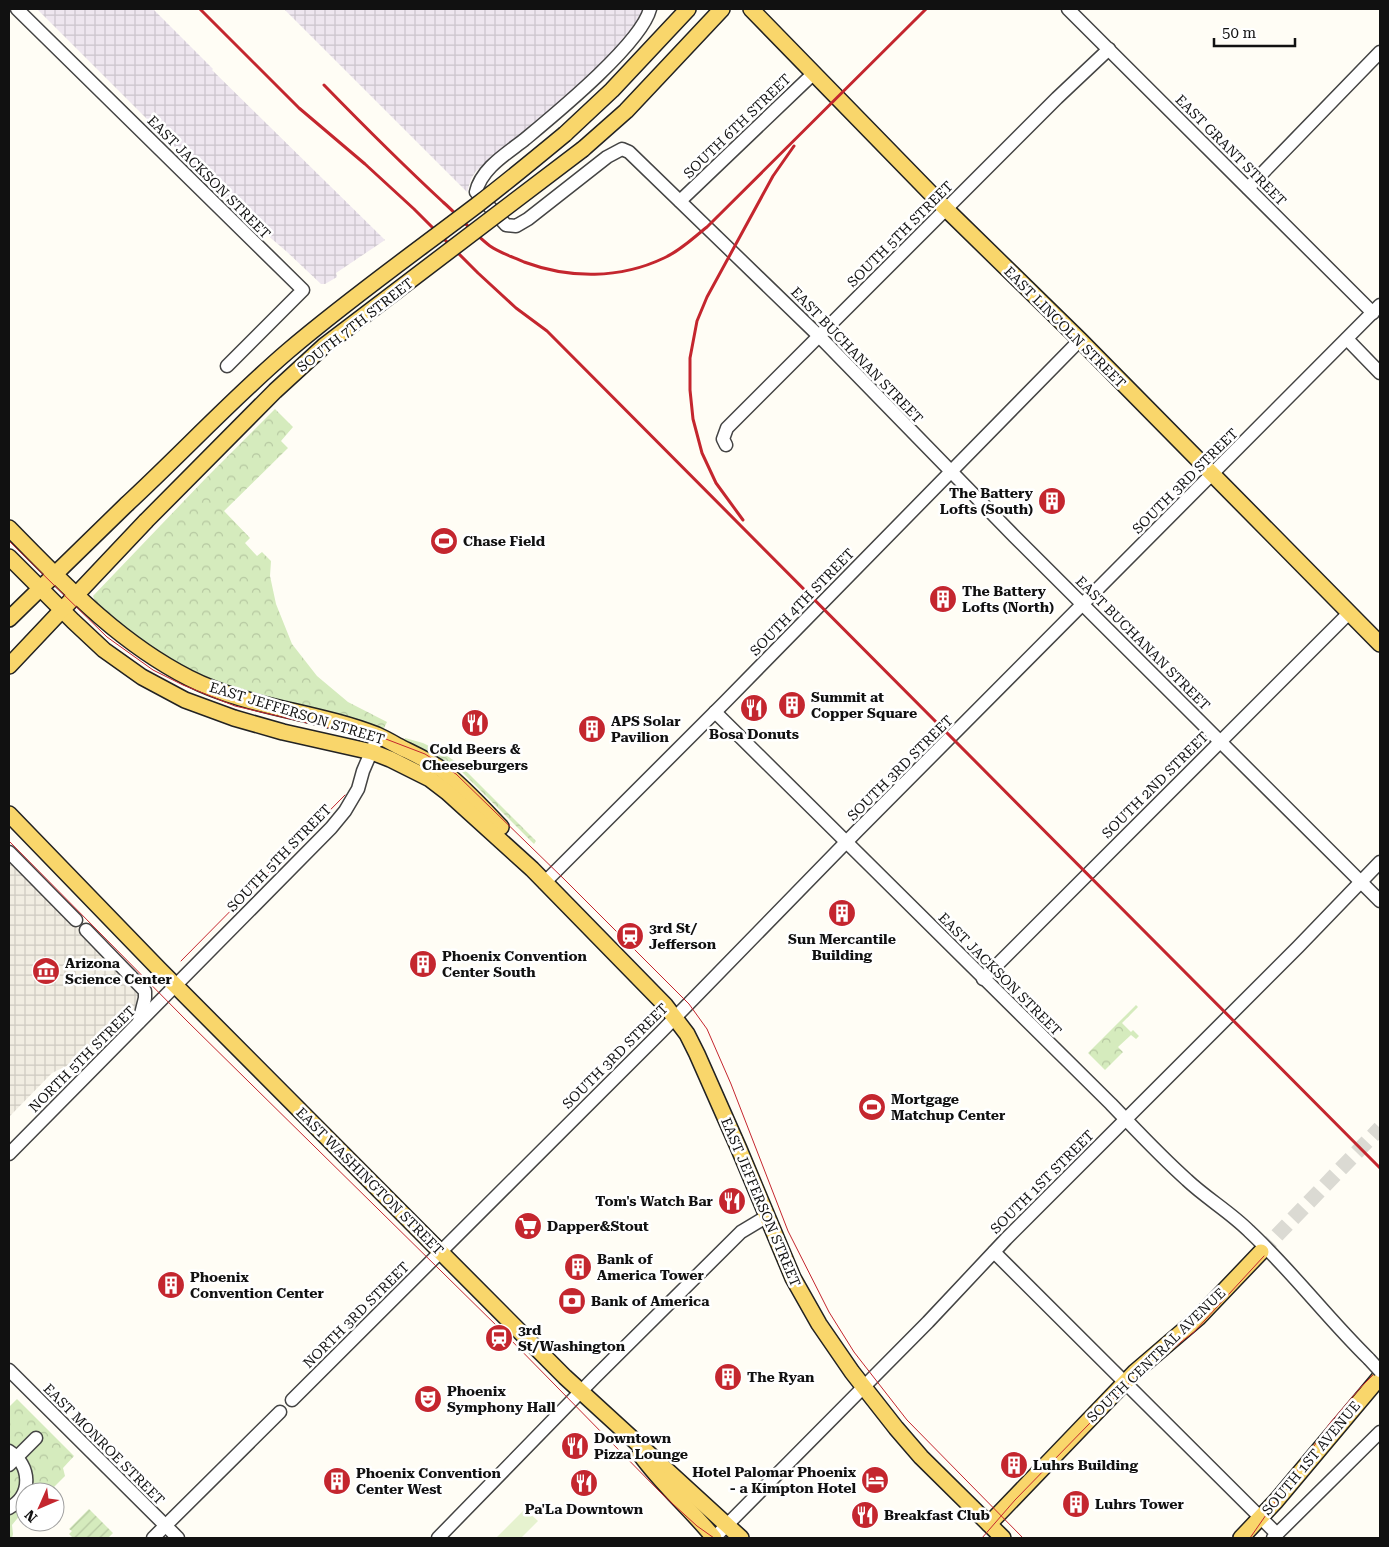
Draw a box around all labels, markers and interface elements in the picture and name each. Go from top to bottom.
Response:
scale bar [1214,15,1295,47]
text: 50 m [1222,24,1257,42]
street label: SOUTH 6TH STREET [680,71,794,181]
street label: EAST GRANT STREET [1172,91,1290,209]
street label: EAST JACKSON STREET [144,112,274,242]
street label: SOUTH 5TH STREET [844,178,956,290]
street label: EAST LINCOLN STREET [1001,263,1129,391]
street label: SOUTH 7TH STREET [294,275,416,375]
street label: EAST BUCHANAN STREET [788,284,926,426]
street label: SOUTH 3RD STREET [1129,425,1241,537]
place label: The Battery Lofts (South) [940,485,1034,517]
building icon: The Battery Lofts (South) [1037,486,1067,516]
sports icon: Chase Field [429,526,459,556]
place label: Chase Field [463,533,546,549]
street label: SOUTH 4TH STREET [747,545,857,659]
street label: EAST BUCHANAN STREET [1073,573,1213,713]
place label: The Battery Lofts (North) [962,583,1054,615]
building icon: The Battery Lofts (North) [928,584,958,614]
street label: EAST JEFFERSON STREET [208,679,386,747]
place label: Summit at Copper Square [811,689,917,721]
building icon: Summit at Copper Square [777,690,807,720]
restaurant icon: Bosa Donuts [739,693,769,723]
restaurant icon: Cold Beers & Cheeseburgers [460,708,490,738]
street label: SOUTH 3RD STREET [844,712,956,824]
place label: APS Solar Pavilion [611,713,681,745]
building icon: APS Solar Pavilion [577,714,607,744]
place label: Bosa Donuts [709,726,799,742]
street label: SOUTH 2ND STREET [1099,729,1211,841]
place label: Cold Beers & Cheeseburgers [422,741,528,773]
street label: SOUTH 5TH STREET [224,801,334,915]
building icon: Sun Mercantile Building [827,898,857,928]
street label: EAST JACKSON STREET [935,909,1065,1039]
place label: 3rd St/ Jefferson [649,920,717,952]
station icon: 3rd St/ Jefferson [615,921,645,951]
place label: Sun Mercantile Building [788,931,896,963]
place label: Phoenix Convention Center South [442,948,587,980]
building icon: Phoenix Convention Center South [408,949,438,979]
place label: Arizona Science Center [65,955,172,987]
museum icon: Arizona Science Center [31,956,61,986]
street label: SOUTH 3RD STREET [559,1000,671,1112]
street label: NORTH 5TH STREET [26,1003,138,1115]
place label: Mortgage Matchup Center [891,1091,1006,1123]
sports icon: Mortgage Matchup Center [857,1092,887,1122]
street label: EAST WASHINGTON STREET [293,1104,447,1258]
street label: EAST JEFFERSON STREET [718,1115,804,1289]
street label: SOUTH 1ST STREET [987,1127,1097,1237]
restaurant icon: Tom's Watch Bar [717,1186,747,1216]
place label: Tom's Watch Bar [595,1193,714,1209]
supermarket icon: Dapper&Stout [513,1211,543,1241]
place label: Dapper&Stout [547,1218,649,1234]
place label: Bank of America Tower [597,1251,705,1283]
building icon: Bank of America Tower [563,1252,593,1282]
street label: NORTH 3RD STREET [300,1259,412,1371]
place label: Phoenix Convention Center [190,1269,324,1301]
building icon: Phoenix Convention Center [156,1270,186,1300]
street label: SOUTH CENTRAL AVENUE [1083,1285,1229,1425]
bank icon: Bank of America [557,1286,587,1316]
place label: Bank of America [591,1293,710,1309]
place label: 3rd St/Washington [518,1322,626,1354]
station icon: 3rd St/Washington [484,1323,514,1353]
building icon: The Ryan [713,1362,743,1392]
place label: The Ryan [747,1369,815,1385]
street label: EAST MONROE STREET [40,1380,168,1508]
place label: Phoenix Symphony Hall [447,1383,556,1415]
theatre icon: Phoenix Symphony Hall [413,1384,443,1414]
street label: SOUTH 1ST AVENUE [1259,1398,1363,1518]
place label: Downtown Pizza Lounge [594,1430,688,1462]
restaurant icon: Downtown Pizza Lounge [560,1431,590,1461]
building icon: Luhrs Building [999,1450,1029,1480]
place label: Luhrs Building [1033,1457,1138,1473]
place label: Hotel Palomar Phoenix - a Kimpton Hotel [692,1464,857,1496]
place label: Phoenix Convention Center West [356,1465,501,1497]
hotel icon: Hotel Palomar Phoenix - a Kimpton Hotel [860,1465,890,1495]
building icon: Phoenix Convention Center West [322,1466,352,1496]
restaurant icon: Pa'La Downtown [569,1468,599,1498]
north arrow [15,1482,65,1532]
building icon: Luhrs Tower [1061,1489,1091,1519]
place label: Luhrs Tower [1095,1496,1184,1512]
restaurant icon: Breakfast Club [850,1500,880,1530]
place label: Pa'La Downtown [525,1501,644,1517]
text: N [21,1507,40,1526]
place label: Breakfast Club [884,1507,990,1523]

